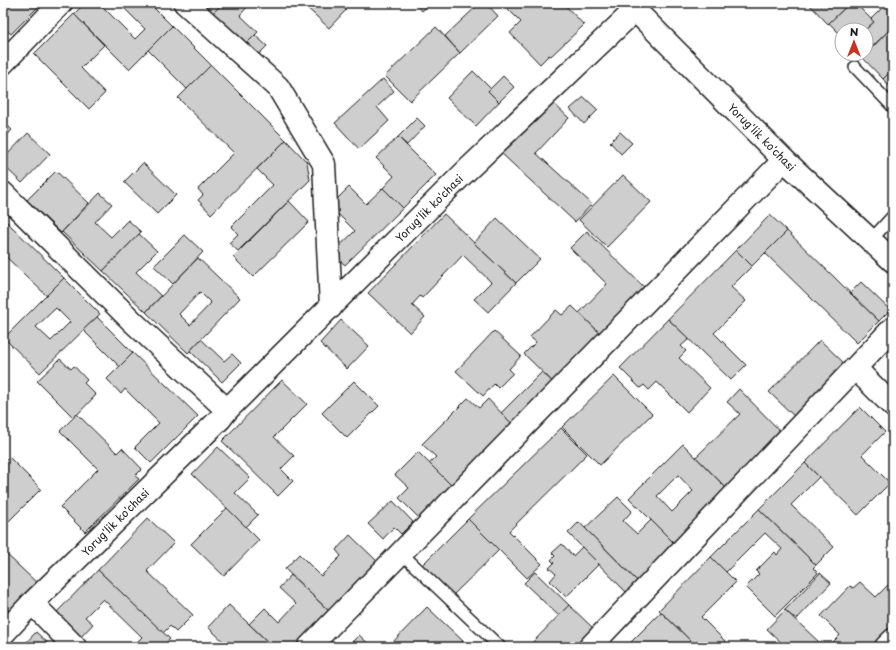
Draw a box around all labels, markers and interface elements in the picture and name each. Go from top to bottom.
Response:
north arrow [834,22,874,62]
text: N [850,23,859,40]
street label: Yorug'lik ko'chasi [724,99,800,175]
street label: Yorug'lik ko'chasi [391,170,467,246]
street label: Yorug'lik ko'chasi [77,484,153,560]

